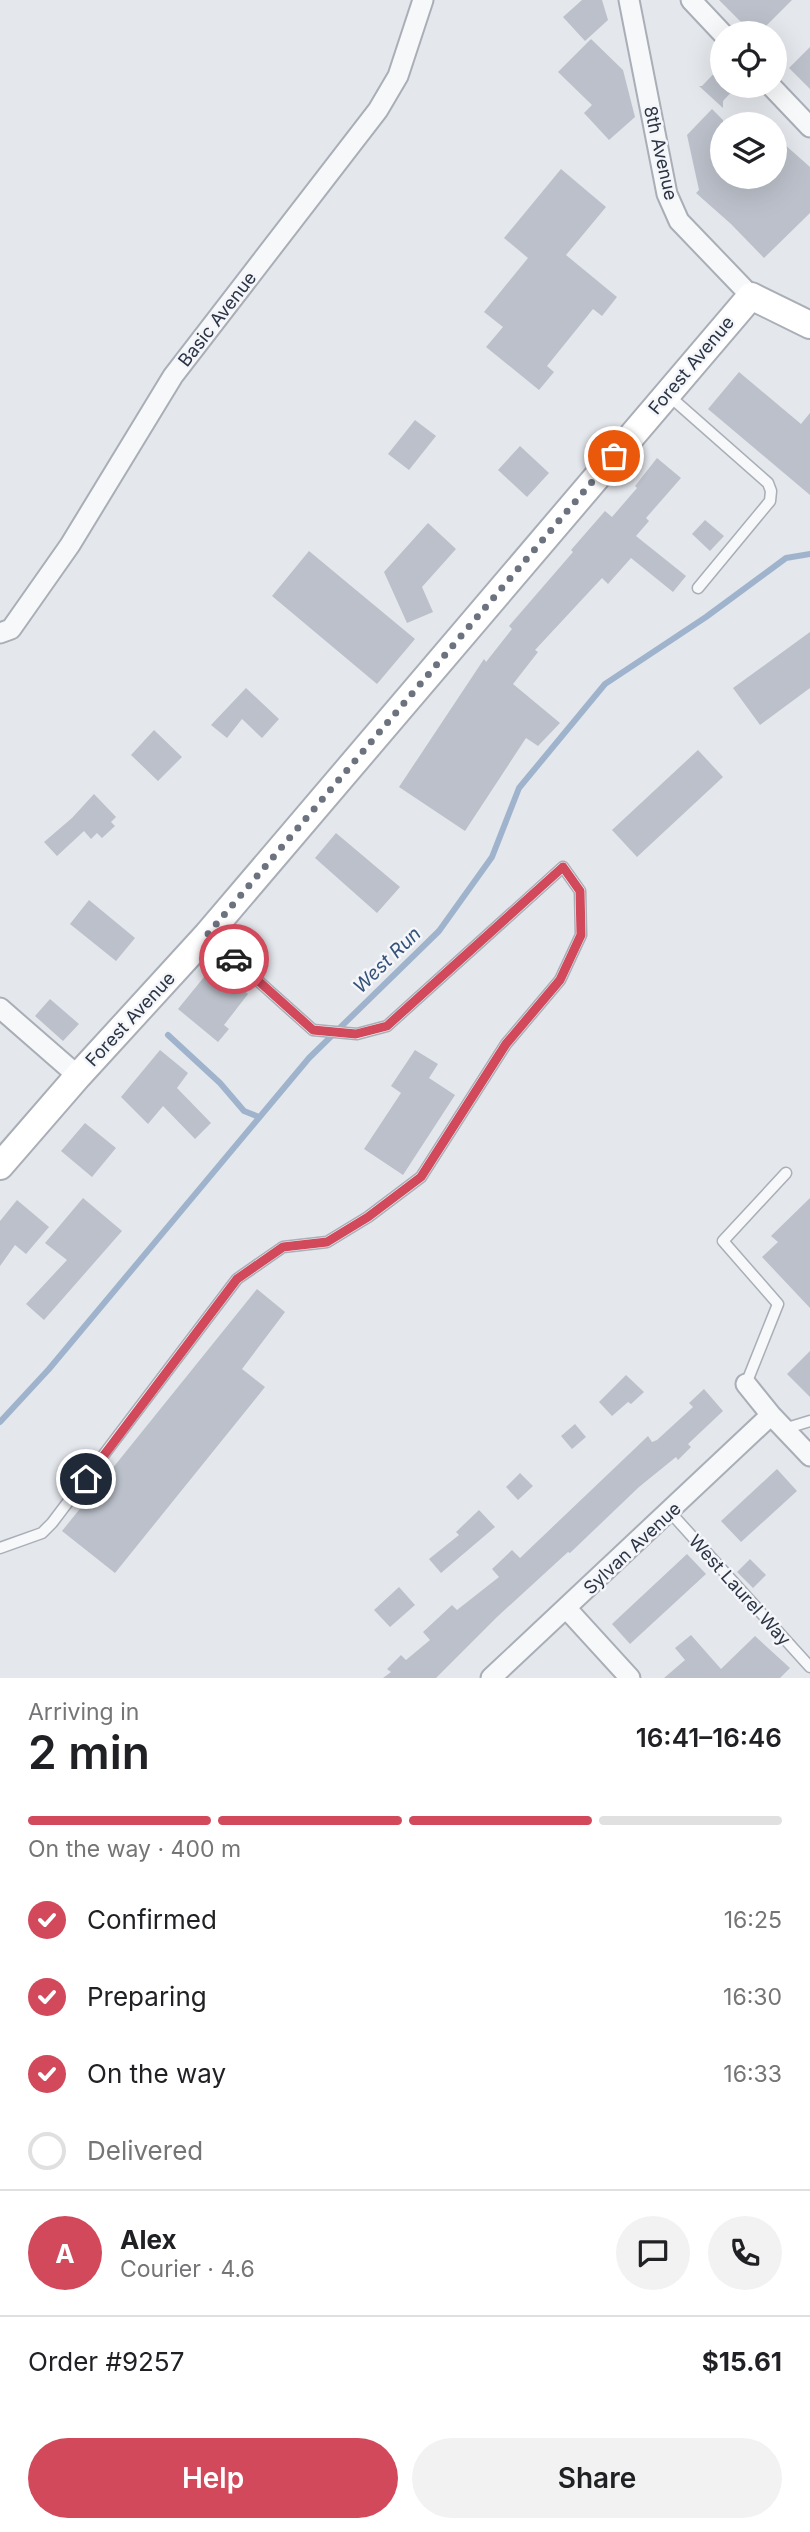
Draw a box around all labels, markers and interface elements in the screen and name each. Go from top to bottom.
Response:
map controls [710,21,787,189]
button: locate [710,21,787,98]
street label: 8th Avenue [640,104,682,202]
button: layers [710,112,787,189]
street label: Basic Avenue [174,267,260,371]
street label: Forest Avenue [644,312,738,418]
pin [584,426,644,486]
icon: bag [595,437,633,475]
water label: West Run [348,922,426,998]
courier [199,924,269,994]
icon: car [215,940,253,978]
street label: Forest Avenue [81,967,179,1071]
pin [56,1449,116,1509]
icon: home [67,1460,105,1498]
street label: Sylvan Avenue [579,1498,685,1598]
street label: West Laurel Way [685,1530,795,1650]
text: Arriving in [28,1698,139,1726]
text: 16:41–16:46 [636,1722,782,1753]
text: 2 min [28,1724,150,1780]
text: On the way · 400 m [28,1835,241,1863]
icon: check [28,1901,66,1939]
text: Confirmed [87,1904,217,1935]
text: 16:25 [724,1906,782,1934]
icon: check [28,1978,66,2016]
text: Preparing [87,1981,207,2012]
text: 16:30 [723,1983,782,2011]
icon: check [28,2055,66,2093]
text: On the way [87,2058,226,2089]
text: 16:33 [723,2060,782,2088]
text: Delivered [87,2135,203,2166]
button: chat [616,2216,690,2290]
button: phone [708,2216,782,2290]
text: Alex [120,2224,177,2255]
text: A [55,2238,75,2269]
text: Courier · 4.6 [120,2255,255,2283]
text: Order #9257 [28,2346,184,2377]
text: $15.61 [702,2346,782,2377]
button: Help [28,2438,398,2518]
button: Share [412,2438,782,2518]

